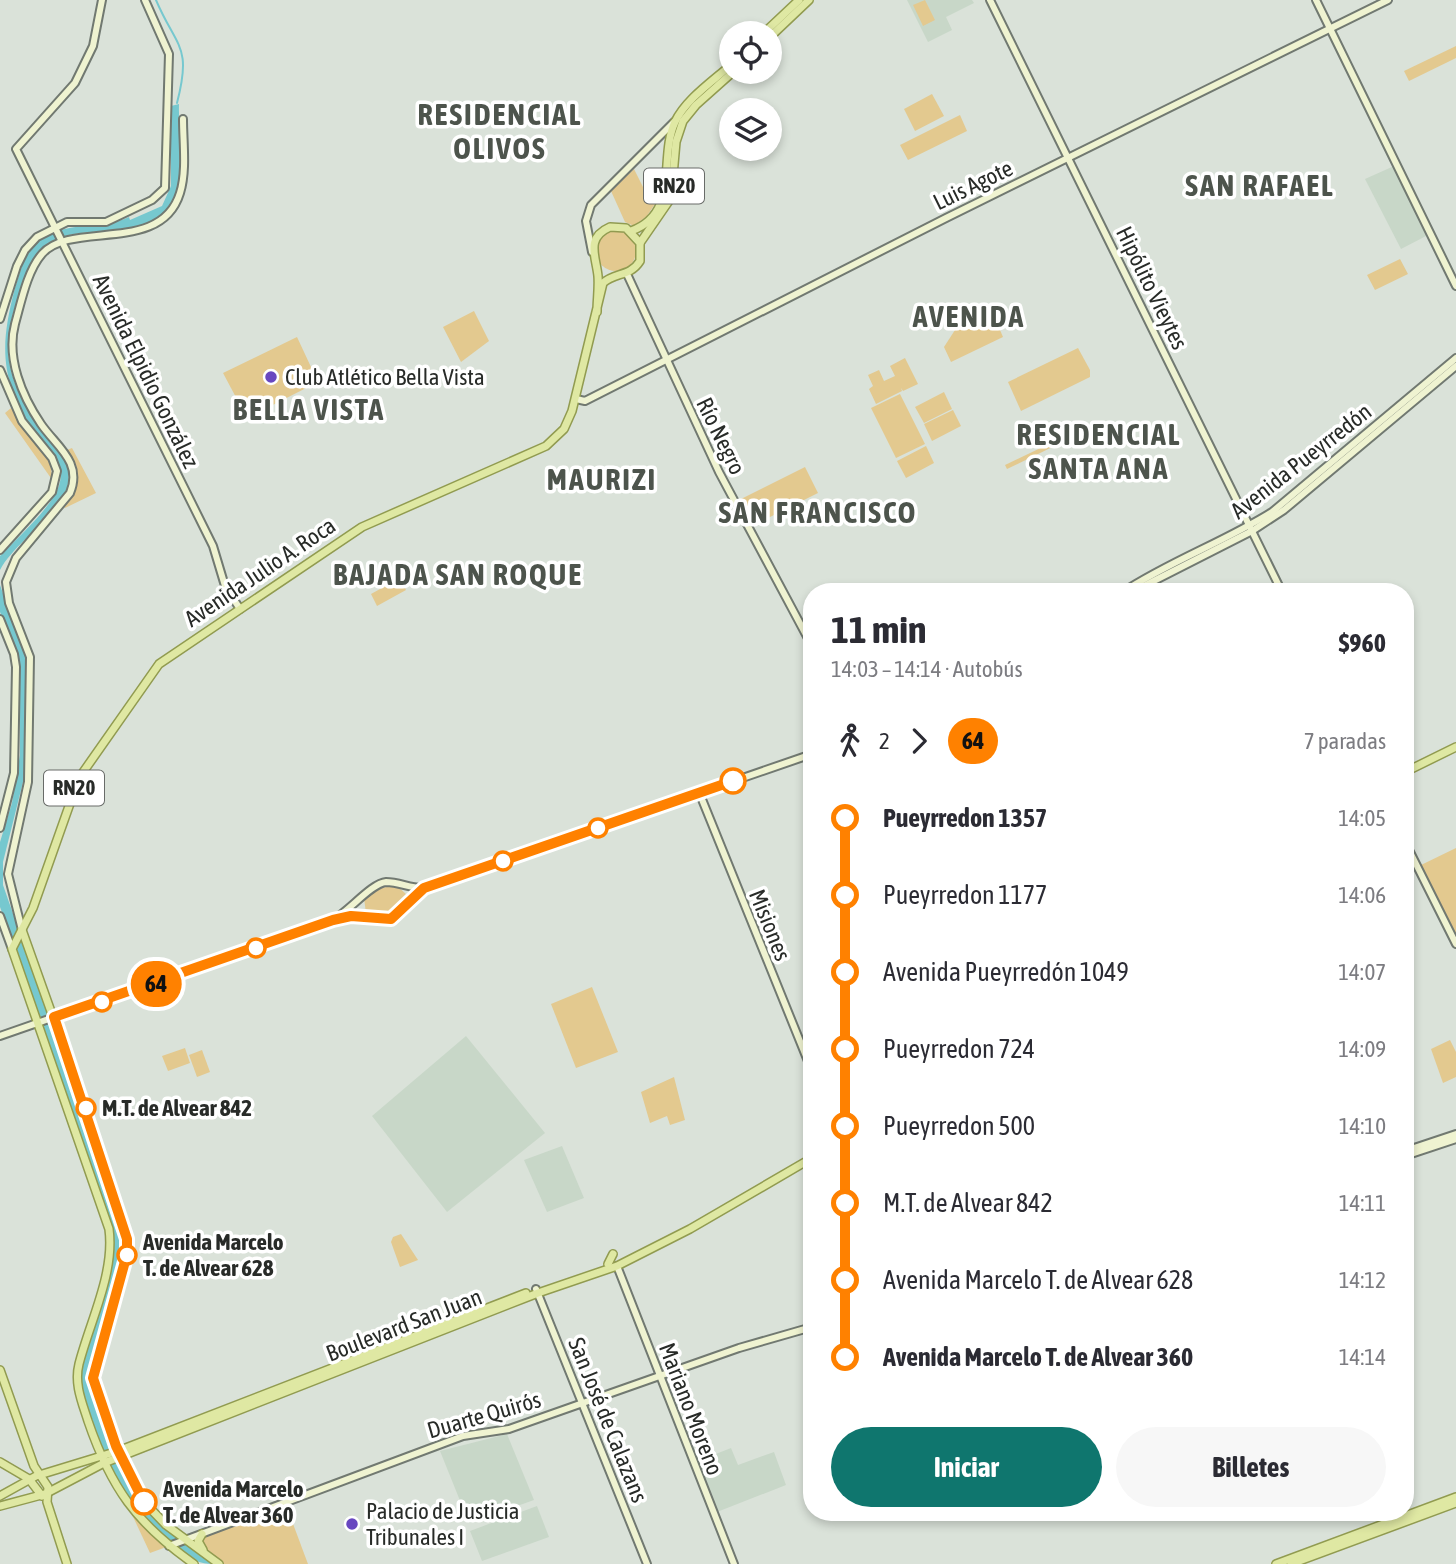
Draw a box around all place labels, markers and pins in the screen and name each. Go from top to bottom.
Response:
place label: Club Atlético Bella Vista [285,364,485,390]
marker: Club Atlético Bella Vista [263,369,279,385]
unlabelled marker [720,768,746,794]
unlabelled marker [588,818,608,838]
unlabelled marker [493,851,513,871]
unlabelled marker [246,938,266,958]
unlabelled marker [92,992,112,1012]
place label: M.T. de Alvear 842 [102,1095,252,1121]
marker: M.T. de Alvear 842 [76,1098,96,1118]
place label: Avenida Marcelo T. de Alvear 628 [142,1229,284,1281]
marker: Avenida Marcelo T. de Alvear 628 [117,1245,137,1265]
place label: Avenida Marcelo T. de Alvear 360 [162,1476,304,1528]
marker: Avenida Marcelo T. de Alvear 360 [131,1489,157,1515]
place label: Palacio de Justicia Tribunales I [366,1498,520,1550]
marker: Palacio de Justicia Tribunales I [344,1516,360,1532]

